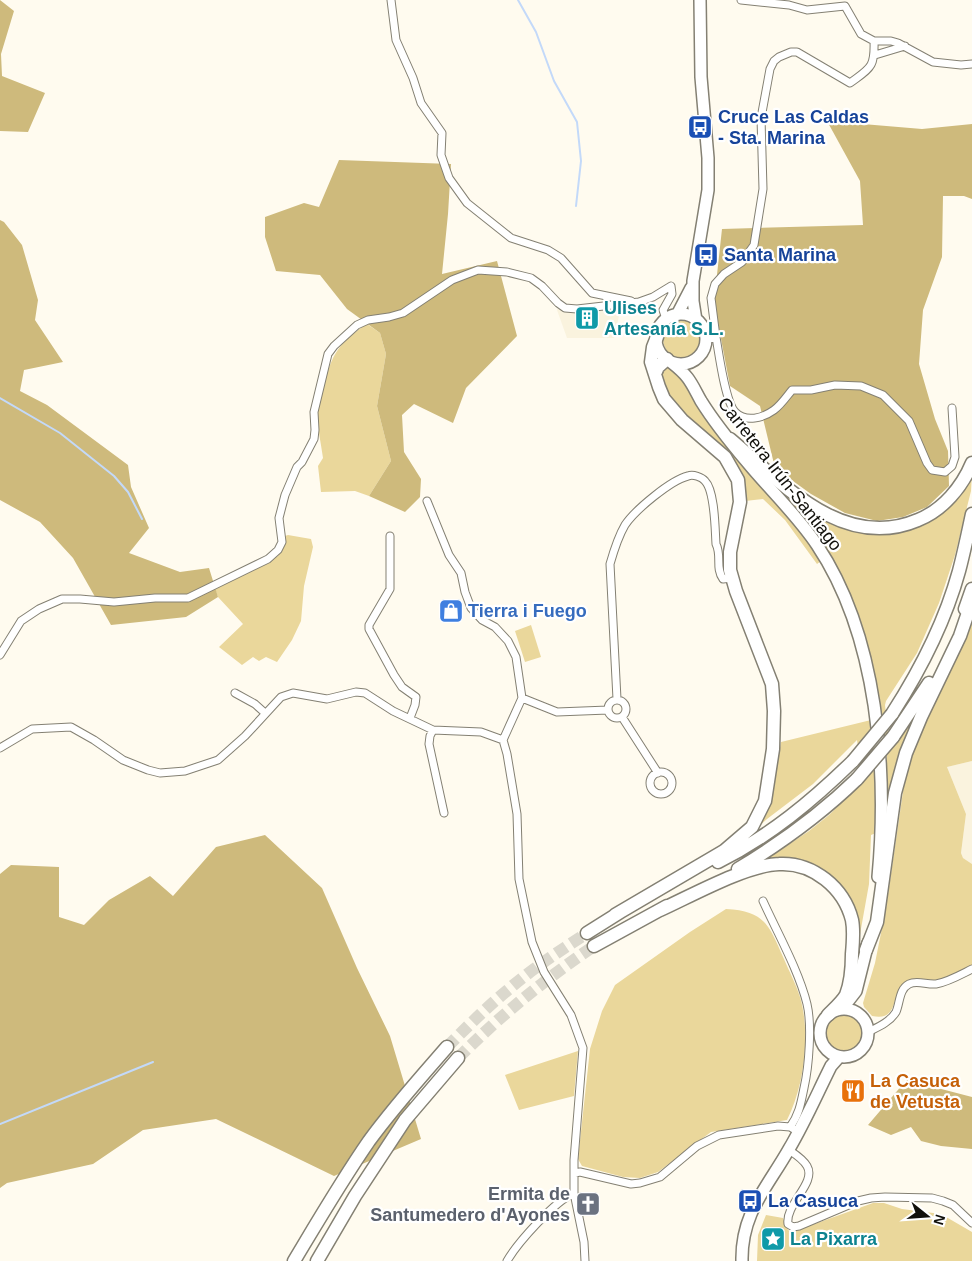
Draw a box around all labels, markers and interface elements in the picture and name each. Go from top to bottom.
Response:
place label: Cruce Las Caldas - Sta. Marina [718,107,869,148]
bus stop icon: Cruce Las Caldas - Sta. Marina [687,114,713,140]
bus stop icon: Santa Marina [693,242,719,268]
place label: Santa Marina [724,245,837,265]
place label: Ulises Artesanía S.L. [604,298,724,339]
building icon: Ulises Artesanía S.L. [574,305,600,331]
street label: Carretera Irún-Santiago [714,393,846,555]
shop icon: Tierra i Fuego [438,598,464,624]
place label: Tierra i Fuego [468,601,587,621]
place label: La Casuca de Vetusta [870,1071,961,1112]
restaurant icon: La Casuca de Vetusta [840,1078,866,1104]
place label: Ermita de Santumedero d'Ayones [370,1184,570,1225]
bus stop icon: La Casuca [737,1188,763,1214]
church icon: Ermita de Santumedero d'Ayones [575,1191,601,1217]
place label: La Casuca [768,1191,859,1211]
north arrow [902,1191,952,1241]
text: N [930,1213,949,1227]
place icon: La Pixarra [760,1226,786,1252]
place label: La Pixarra [790,1229,878,1249]

